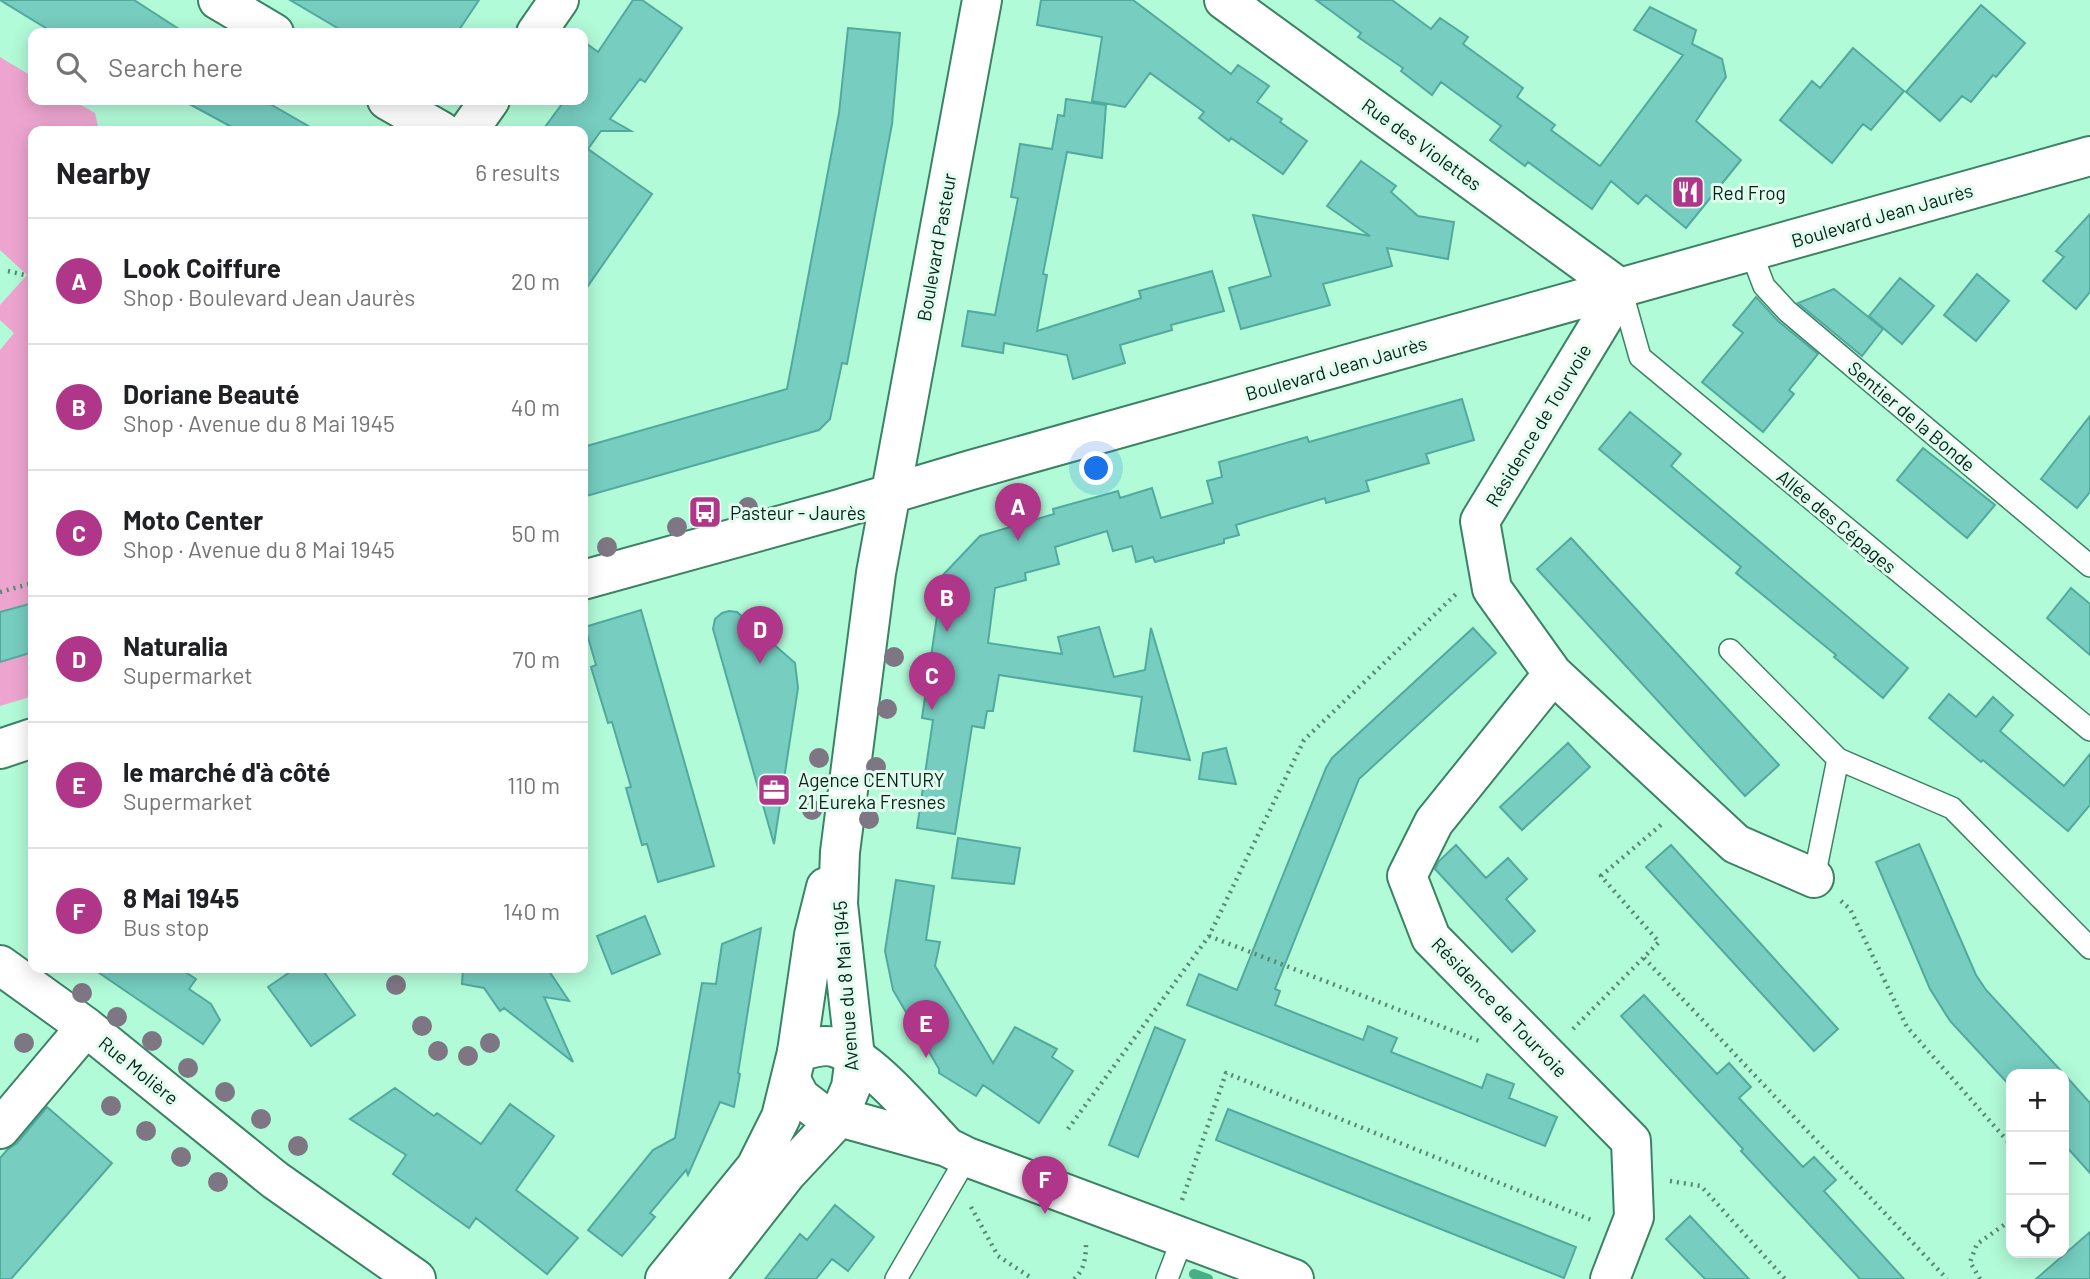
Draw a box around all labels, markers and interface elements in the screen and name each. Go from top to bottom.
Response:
search box [28,28,588,105]
icon: search [52,48,90,86]
text: Search here [108,51,243,82]
street label: Rue des Violettes [1358,93,1486,195]
text: Nearby [56,154,151,190]
text: 6 results [475,158,560,186]
street label: Boulevard Pasteur [912,171,960,323]
restaurant icon: Red Frog [1669,173,1707,211]
street label: Boulevard Jean Jaurès [1789,178,1975,252]
place label: Red Frog [1712,181,1786,204]
text: Look Coiffure [123,252,281,283]
text: A [71,267,87,295]
text: 20 m [511,267,560,295]
text: Shop · Boulevard Jean Jaurès [123,283,415,311]
street label: Boulevard Jean Jaurès [1243,331,1429,405]
street label: Résidence de Tourvoie [1480,340,1596,510]
street label: Sentier de la Bonde [1844,356,1980,476]
text: Doriane Beauté [123,378,299,409]
text: B [72,393,86,421]
text: 40 m [511,393,560,421]
text: Shop · Avenue du 8 Mai 1945 [123,409,395,437]
your location [1079,451,1113,485]
street label: Allée des Cépages [1773,464,1901,578]
pin: A [995,483,1041,541]
bus stop icon: Pasteur - Jaurès [686,493,724,531]
place label: Pasteur - Jaurès [730,501,866,524]
text: Moto Center [123,504,263,535]
text: C [72,519,86,547]
text: 50 m [512,519,560,547]
text: Shop · Avenue du 8 Mai 1945 [123,535,395,563]
pin: B [924,574,970,632]
pin: D [737,606,783,664]
text: Naturalia [123,630,228,661]
text: D [72,645,86,673]
text: 70 m [513,645,560,673]
pin: C [909,652,955,710]
text: Supermarket [123,661,253,689]
text: le marché d'à côté [123,756,330,787]
place label: Agence CENTURY 21 Eureka Fresnes [798,768,946,813]
text: E [72,771,86,799]
text: 110 m [507,771,560,799]
office icon: Agence CENTURY 21 Eureka Fresnes [755,771,793,809]
text: Supermarket [123,787,253,815]
text: 8 Mai 1945 [123,882,239,913]
text: F [73,897,85,925]
text: 140 m [503,897,560,925]
street label: Avenue du 8 Mai 1945 [828,900,862,1072]
text: Bus stop [123,913,209,941]
street label: Résidence de Tourvoie [1427,932,1573,1082]
pin: E [903,1000,949,1058]
street label: Rue Molière [94,1031,184,1109]
map controls [2006,1069,2069,1258]
button: + [2006,1069,2069,1132]
button: − [2006,1132,2069,1195]
pin: F [1022,1156,1068,1214]
button: locate [2006,1195,2069,1258]

